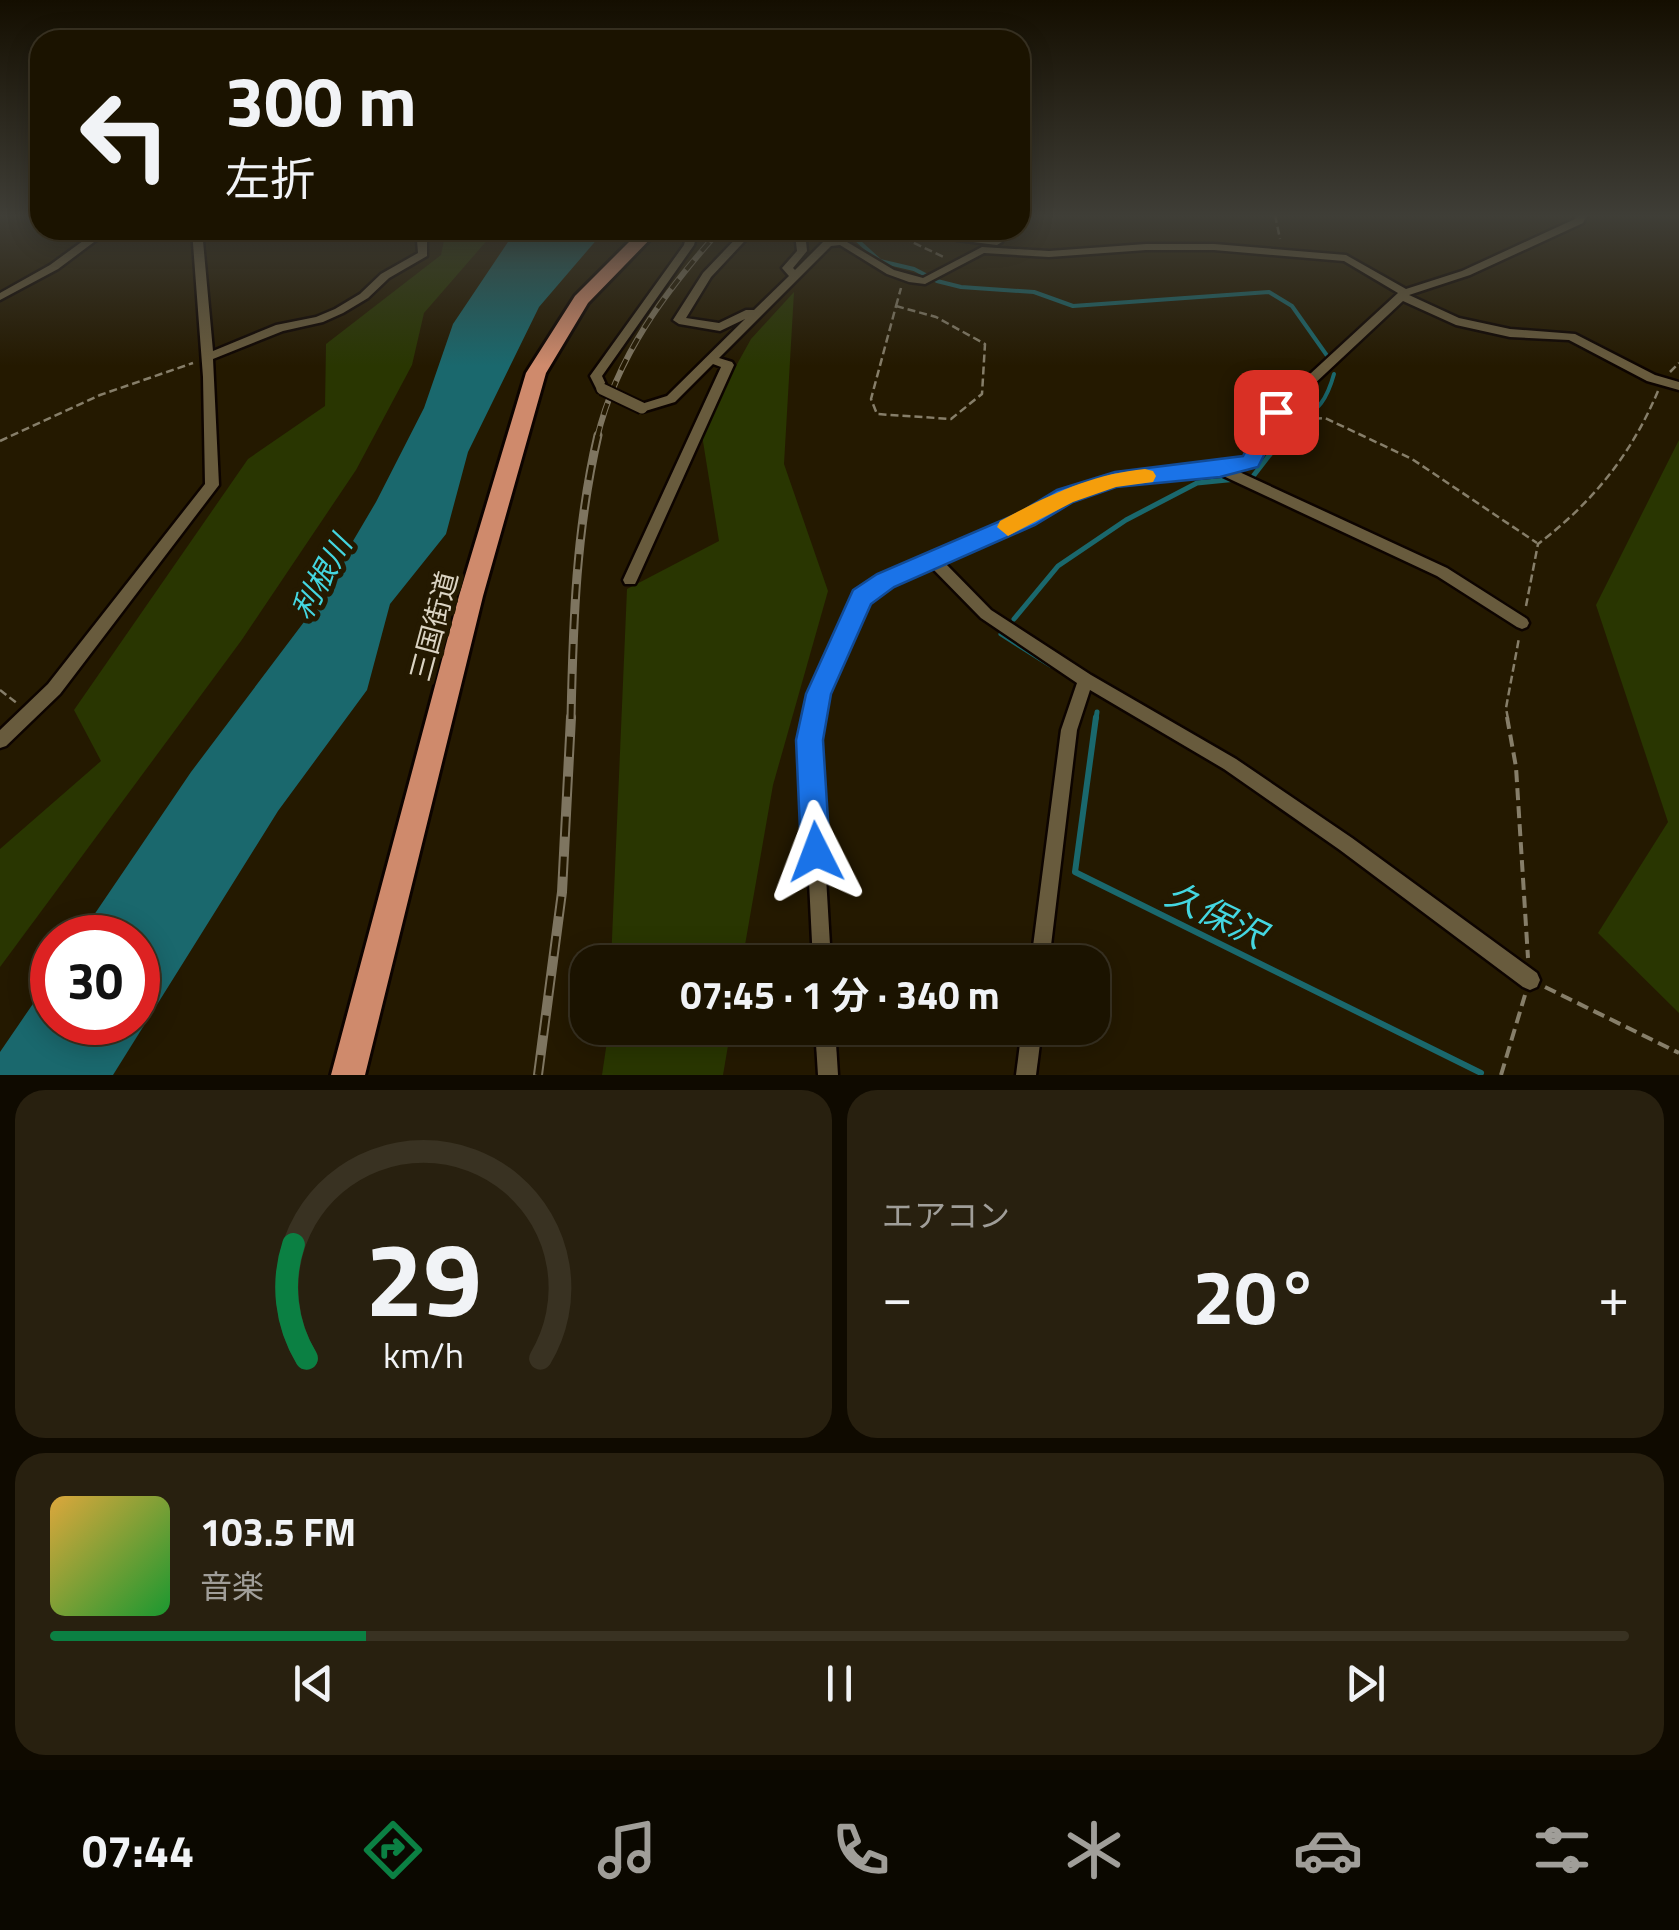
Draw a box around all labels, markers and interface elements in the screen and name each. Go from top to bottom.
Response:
text: 300 m [225,47,417,153]
icon: left [60,70,190,200]
text: 左折 [225,144,315,212]
pin [1234,370,1319,455]
icon: arrive [1249,385,1304,440]
water label: 利根川 [279,524,364,628]
street label: 三国街道 [398,566,468,686]
position arrow [764,800,868,904]
water label: 久保沢 [1157,867,1279,963]
speed limit sign: 30 [30,915,160,1045]
text: 07:45 · 1 分 · 340 m [680,966,1000,1024]
text: エアコン [882,1191,1010,1239]
text: 29 [365,1198,482,1356]
text: 20° [1192,1239,1319,1353]
text: − [882,1254,913,1337]
text: + [1598,1254,1629,1337]
text: km/h [383,1327,464,1382]
text: 103.5 FM [200,1503,356,1561]
text: 音楽 [200,1562,264,1610]
icon: previous [286,1656,341,1711]
icon: pause [812,1656,867,1711]
icon: next [1338,1656,1393,1711]
icon: directions [358,1815,428,1885]
icon: music [592,1815,662,1885]
icon: phone [826,1815,896,1885]
icon: climate [1059,1815,1129,1885]
icon: car [1293,1815,1363,1885]
icon: filters [1527,1815,1597,1885]
text: 07:44 [82,1816,194,1884]

